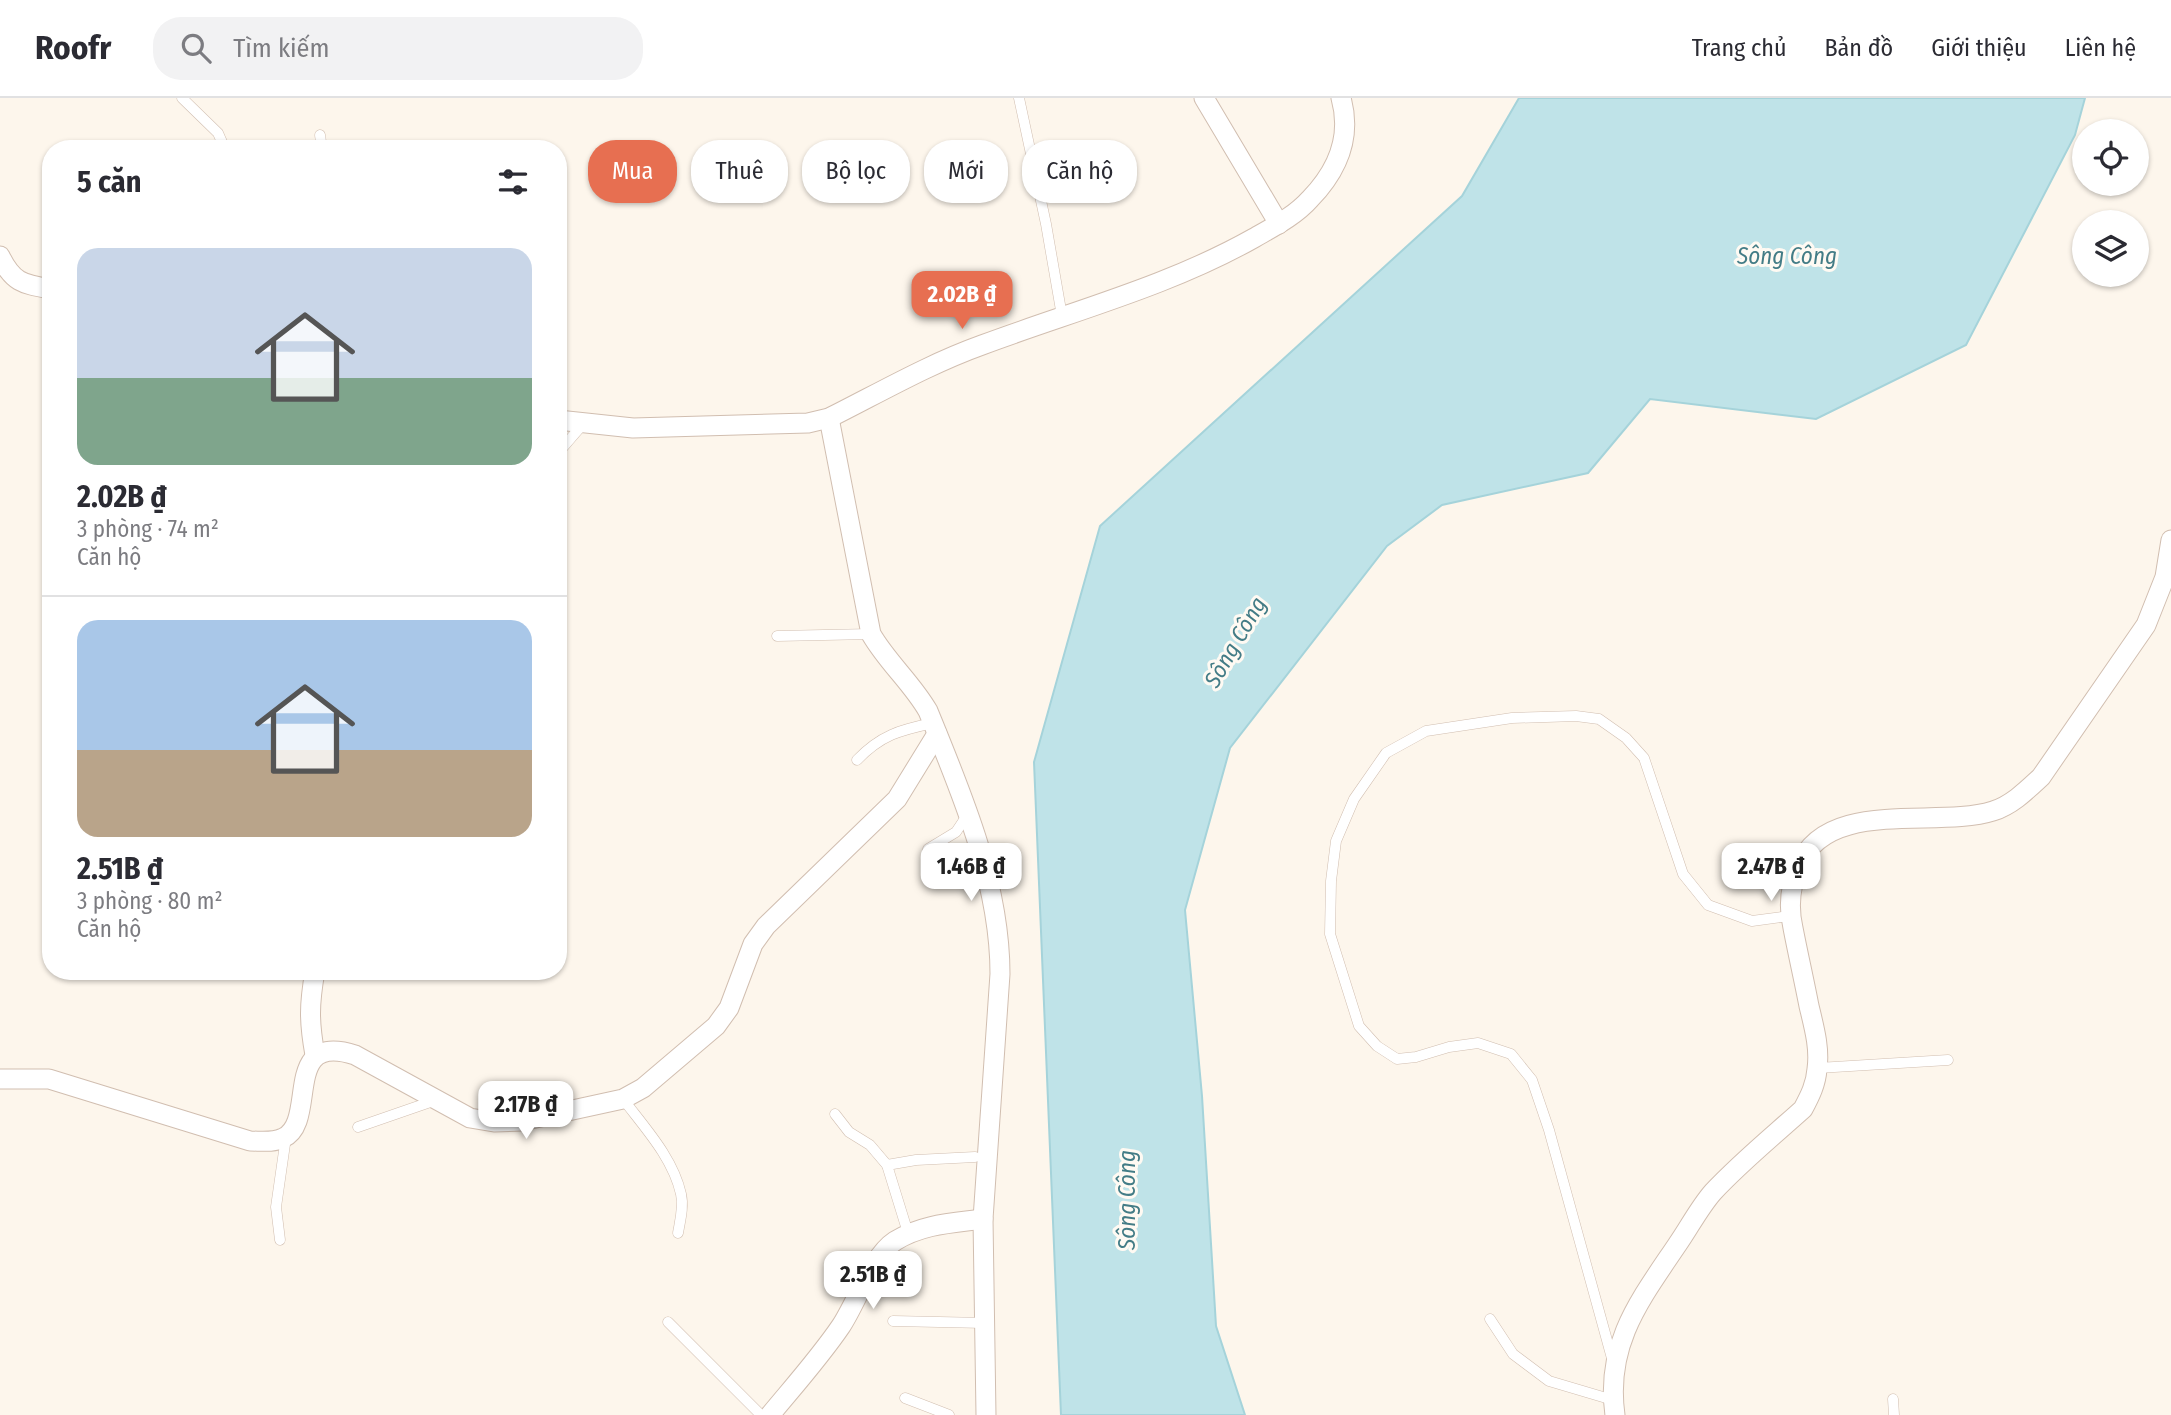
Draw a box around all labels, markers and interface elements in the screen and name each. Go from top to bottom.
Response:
search box [153,17,643,80]
text: Roofr [35,28,111,68]
icon: search [177,29,215,67]
text: Tìm kiếm [233,33,329,64]
text: Trang chủ [1692,34,1786,62]
text: Bản đồ [1824,34,1893,62]
text: Giới thiệu [1931,34,2027,62]
text: Liên hệ [2065,34,2136,62]
map controls [2072,119,2149,287]
button: locate [2072,119,2149,196]
chip: Mua [588,140,677,203]
chip: Thuê [691,140,788,203]
chip: Bộ lọc [802,140,910,203]
chip: Mới [924,140,1008,203]
chip: Căn hộ [1022,140,1137,203]
icon: filters [494,163,532,201]
text: 5 căn [77,164,141,200]
button: layers [2072,210,2149,287]
water label: Sông Công [1736,242,1837,270]
pin: 2.02B ₫ [897,272,1027,331]
text: 2.02B ₫ [928,280,996,308]
icon: home [242,294,368,420]
text: 2.02B ₫ [77,479,167,515]
text: 3 phòng · 74 m² [77,515,219,543]
text: Căn hộ [77,543,141,571]
water label: Sông Công [1197,592,1272,693]
icon: home [242,666,368,792]
pin: 1.46B ₫ [906,844,1036,903]
pin: 2.47B ₫ [1706,844,1836,903]
text: 2.51B ₫ [77,851,163,887]
text: 1.46B ₫ [937,852,1005,880]
text: 2.47B ₫ [1738,852,1804,880]
text: 3 phòng · 80 m² [77,887,223,915]
text: Căn hộ [77,915,141,943]
pin: 2.17B ₫ [461,1082,591,1141]
text: 2.17B ₫ [494,1090,558,1118]
water label: Sông Công [1113,1150,1141,1251]
pin: 2.51B ₫ [808,1252,938,1311]
text: 2.51B ₫ [840,1260,906,1288]

